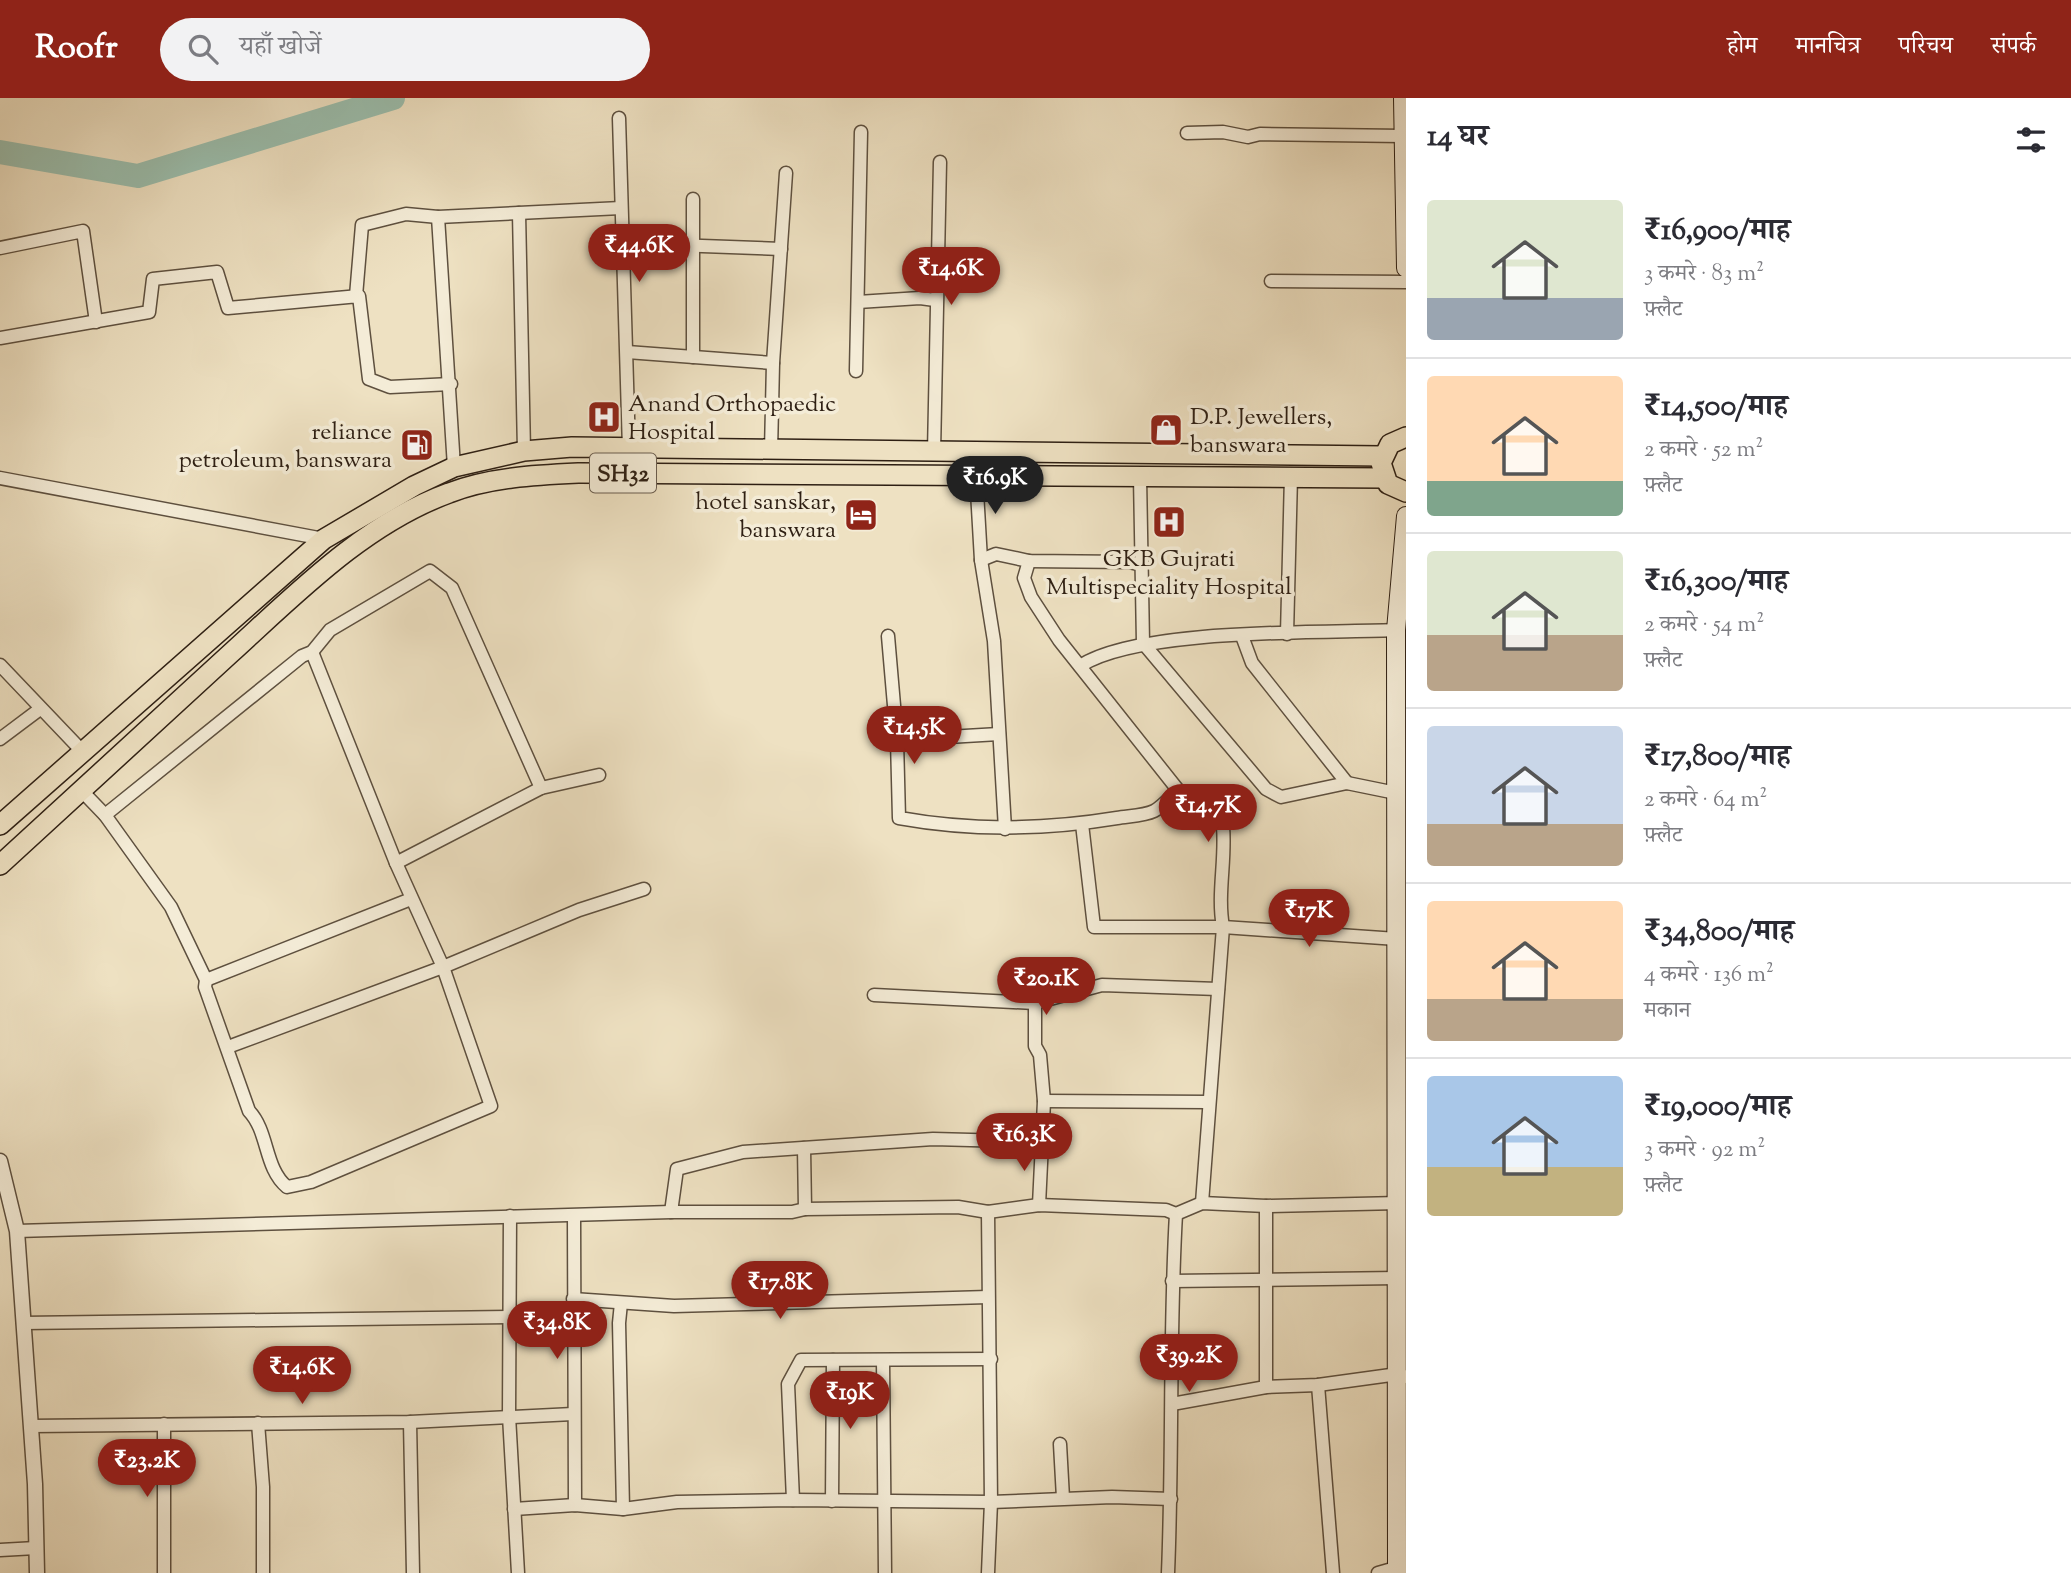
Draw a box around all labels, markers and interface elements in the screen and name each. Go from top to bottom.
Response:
search box [160,18,650,81]
text: Roofr [35,25,118,73]
text: यहाँ खोजें [240,29,321,66]
icon: search [184,30,222,68]
text: होम [1727,30,1757,64]
text: मानचित्र [1795,30,1861,64]
text: परिचय [1899,30,1953,64]
text: संपर्क [1991,30,2036,64]
text: 14 घर [1427,116,1489,159]
icon: filters [2012,121,2050,159]
text: ₹16,900/माह [1644,210,1790,253]
pin: ₹44.6K [582,225,696,284]
icon: home [1483,228,1567,312]
text: ₹44.6K [604,230,674,263]
pin: ₹14.6K [894,248,1008,307]
text: ₹14.6K [918,253,984,286]
text: 3 कमरे · 83 m² [1644,258,1764,291]
text: फ़्लैट [1644,294,1682,327]
text: ₹14,500/माह [1644,386,1788,429]
place label: Anand Orthopaedic Hospital [628,388,836,450]
hospital icon: Anand Orthopaedic Hospital [585,398,623,436]
place label: D.P. Jewellers, banswara [1190,401,1332,463]
icon: home [1483,404,1567,488]
shop icon: D.P. Jewellers, banswara [1147,411,1185,449]
place label: reliance petroleum, banswara [178,416,392,478]
fuel station icon: reliance petroleum, banswara [398,426,436,464]
text: 2 कमरे · 52 m² [1644,434,1763,467]
road number: SH32 [590,454,656,492]
pin: ₹16.9K [938,456,1052,516]
text: ₹16.9K [963,462,1027,495]
text: फ़्लैट [1644,470,1682,503]
place label: hotel sanskar, banswara [695,486,836,548]
hotel icon: hotel sanskar, banswara [842,496,880,534]
hospital icon: GKB Gujrati Multispeciality Hospital [1150,503,1188,541]
place label: GKB Gujrati Multispeciality Hospital [1046,543,1292,605]
text: ₹16,300/माह [1644,561,1788,604]
icon: home [1483,579,1567,663]
text: 2 कमरे · 54 m² [1644,609,1764,642]
text: फ़्लैट [1644,645,1682,678]
pin: ₹14.5K [857,706,971,766]
text: ₹14.5K [883,712,945,745]
text: ₹17,800/माह [1644,736,1791,779]
icon: home [1483,754,1567,838]
pin: ₹14.7K [1151,784,1265,844]
text: 2 कमरे · 64 m² [1644,784,1767,817]
text: ₹14.7K [1175,790,1241,823]
text: फ़्लैट [1644,820,1682,853]
pin: ₹17K [1268,890,1350,949]
text: ₹17K [1285,895,1334,928]
text: ₹34,800/माह [1644,911,1794,954]
icon: home [1483,929,1567,1013]
pin: ₹20.1K [989,958,1103,1017]
text: 4 कमरे · 136 m² [1644,959,1774,992]
text: ₹20.1K [1013,963,1079,996]
text: मकान [1644,995,1691,1028]
text: ₹19,000/माह [1644,1086,1791,1129]
icon: home [1483,1104,1567,1188]
pin: ₹16.3K [967,1114,1081,1173]
text: ₹16.3K [992,1119,1056,1152]
text: 3 कमरे · 92 m² [1644,1134,1765,1167]
text: फ़्लैट [1644,1170,1682,1203]
pin: ₹17.8K [723,1262,837,1321]
text: ₹17.8K [747,1267,813,1300]
pin: ₹34.8K [500,1302,614,1361]
text: ₹34.8K [523,1307,591,1340]
pin: ₹39.2K [1132,1334,1246,1394]
text: ₹39.2K [1156,1340,1222,1373]
pin: ₹14.6K [245,1346,359,1406]
text: ₹14.6K [269,1352,335,1385]
pin: ₹19K [809,1372,891,1431]
text: ₹19K [826,1377,874,1410]
pin: ₹23.2K [90,1440,204,1499]
text: ₹23.2K [114,1445,180,1478]

